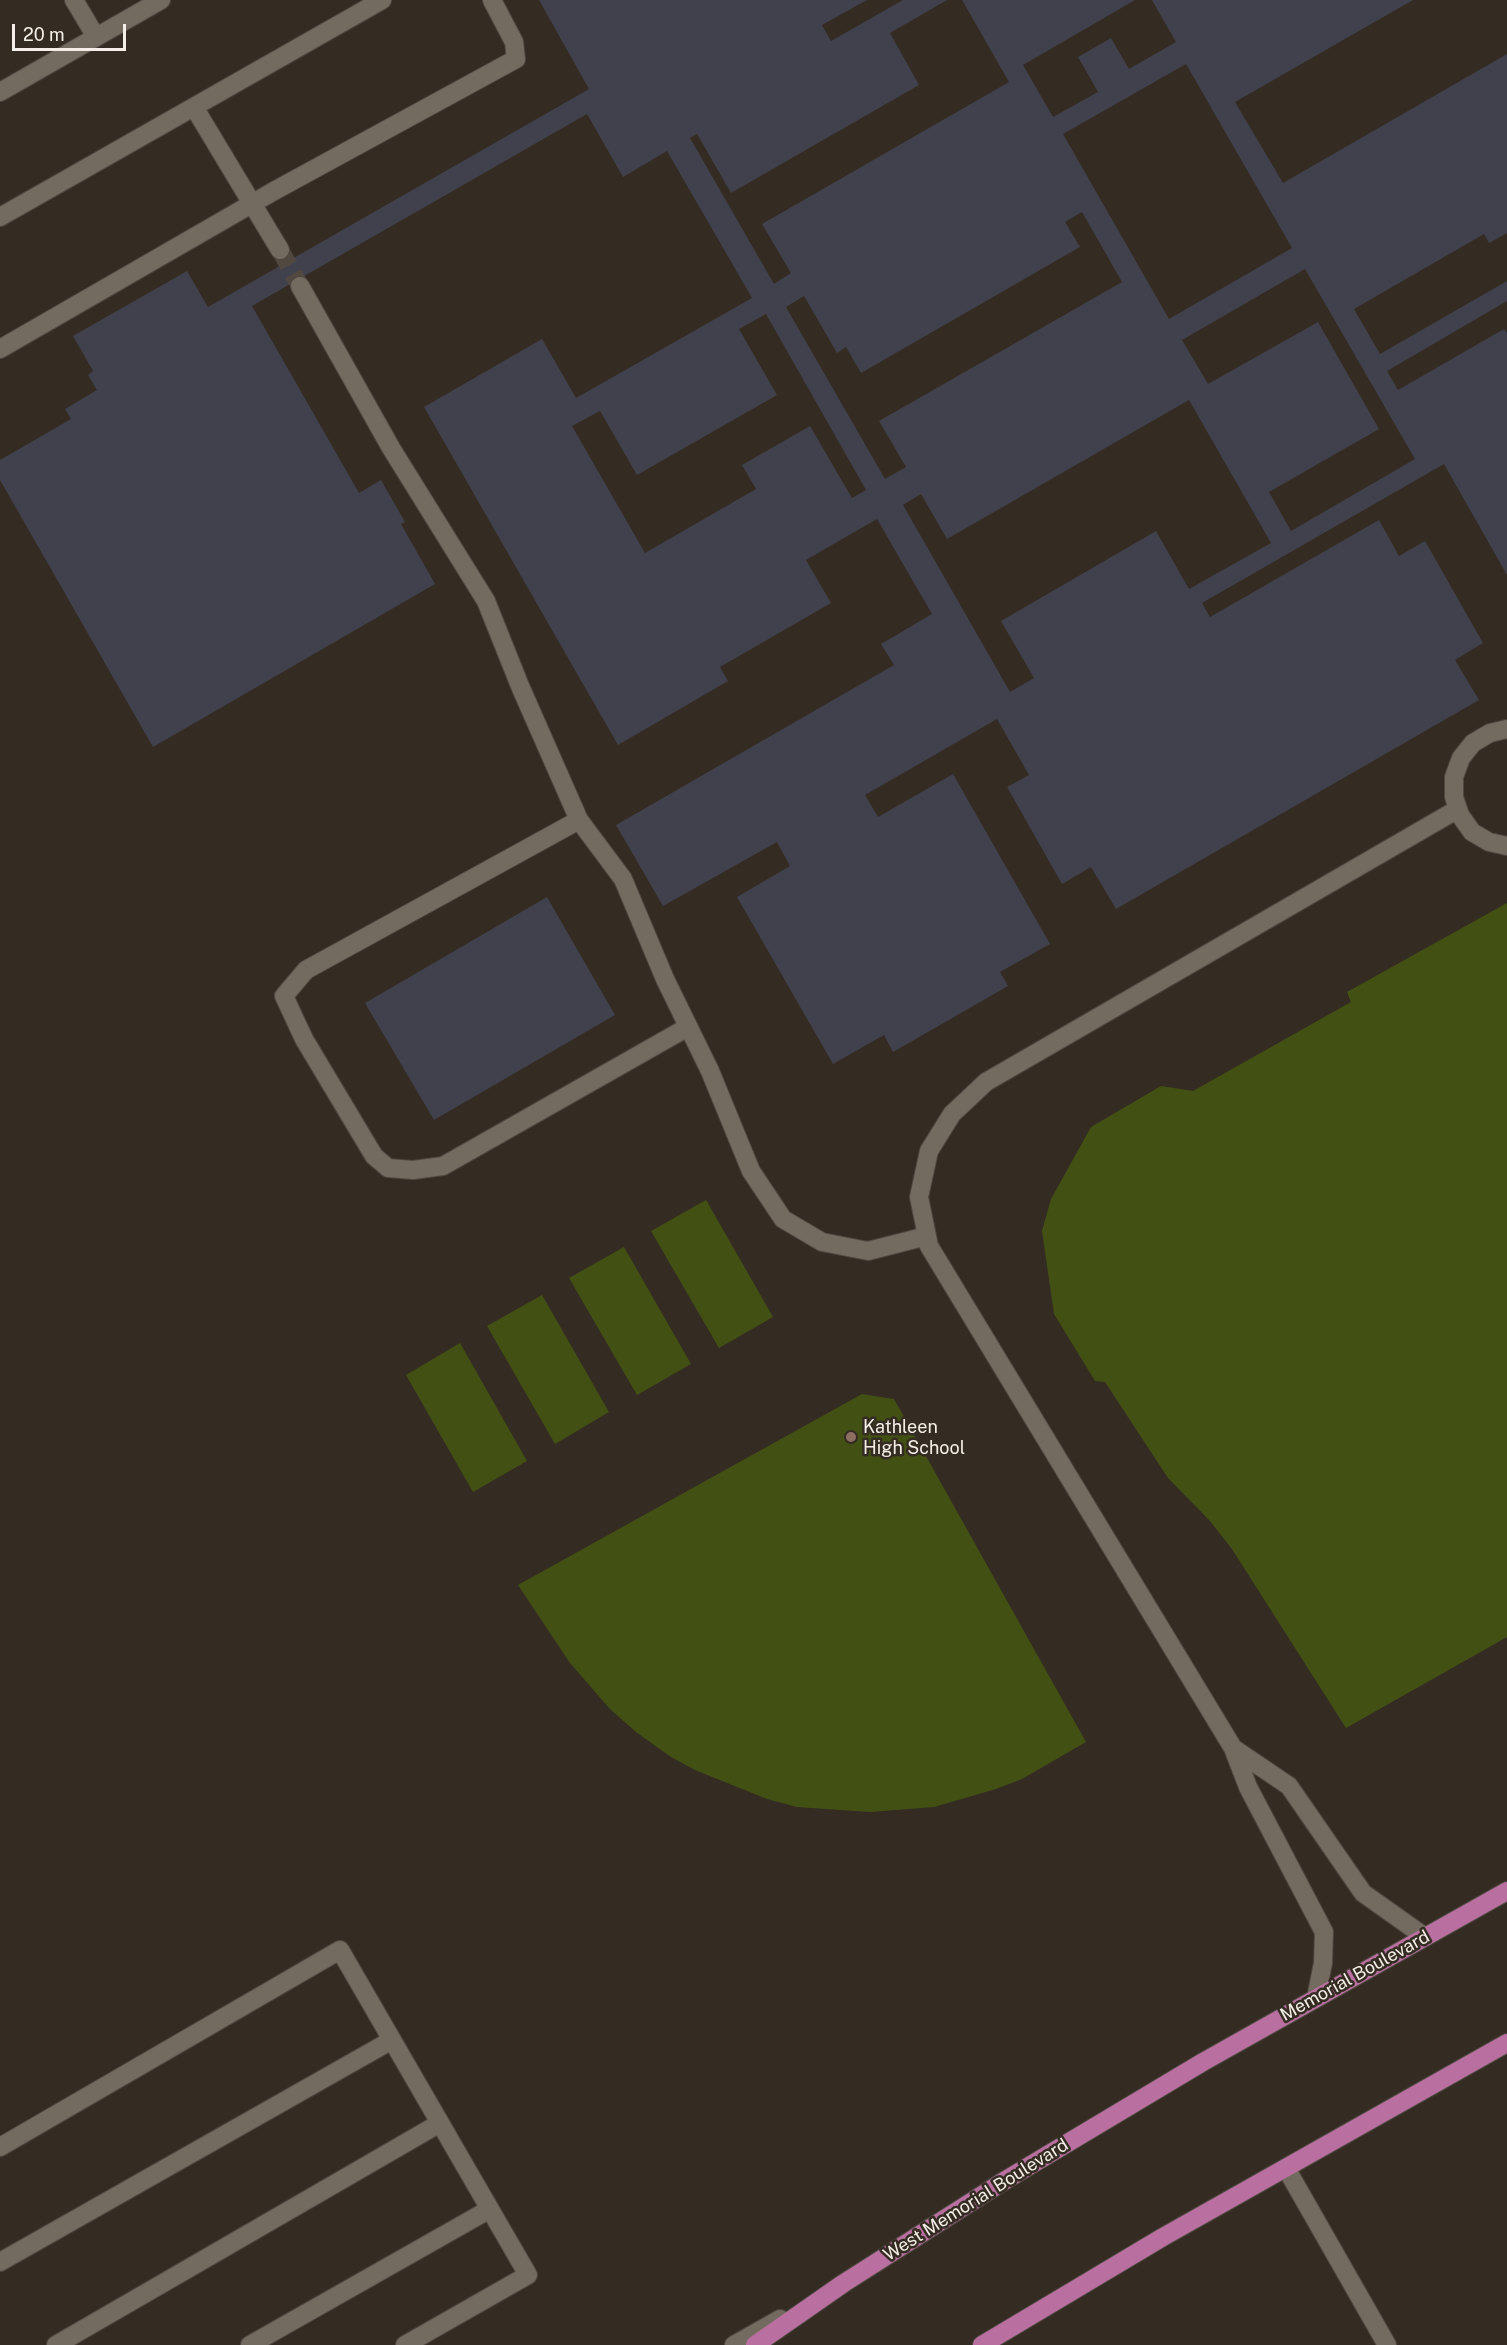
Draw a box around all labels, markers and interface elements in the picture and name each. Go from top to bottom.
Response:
scale bar [15,12,129,50]
text: 20 m [23,24,65,45]
place label: Kathleen High School [863,1416,965,1458]
marker: Kathleen High School [844,1430,858,1444]
street label: Memorial Boulevard [1277,1926,1433,2026]
street label: West Memorial Boulevard [879,2134,1073,2266]

